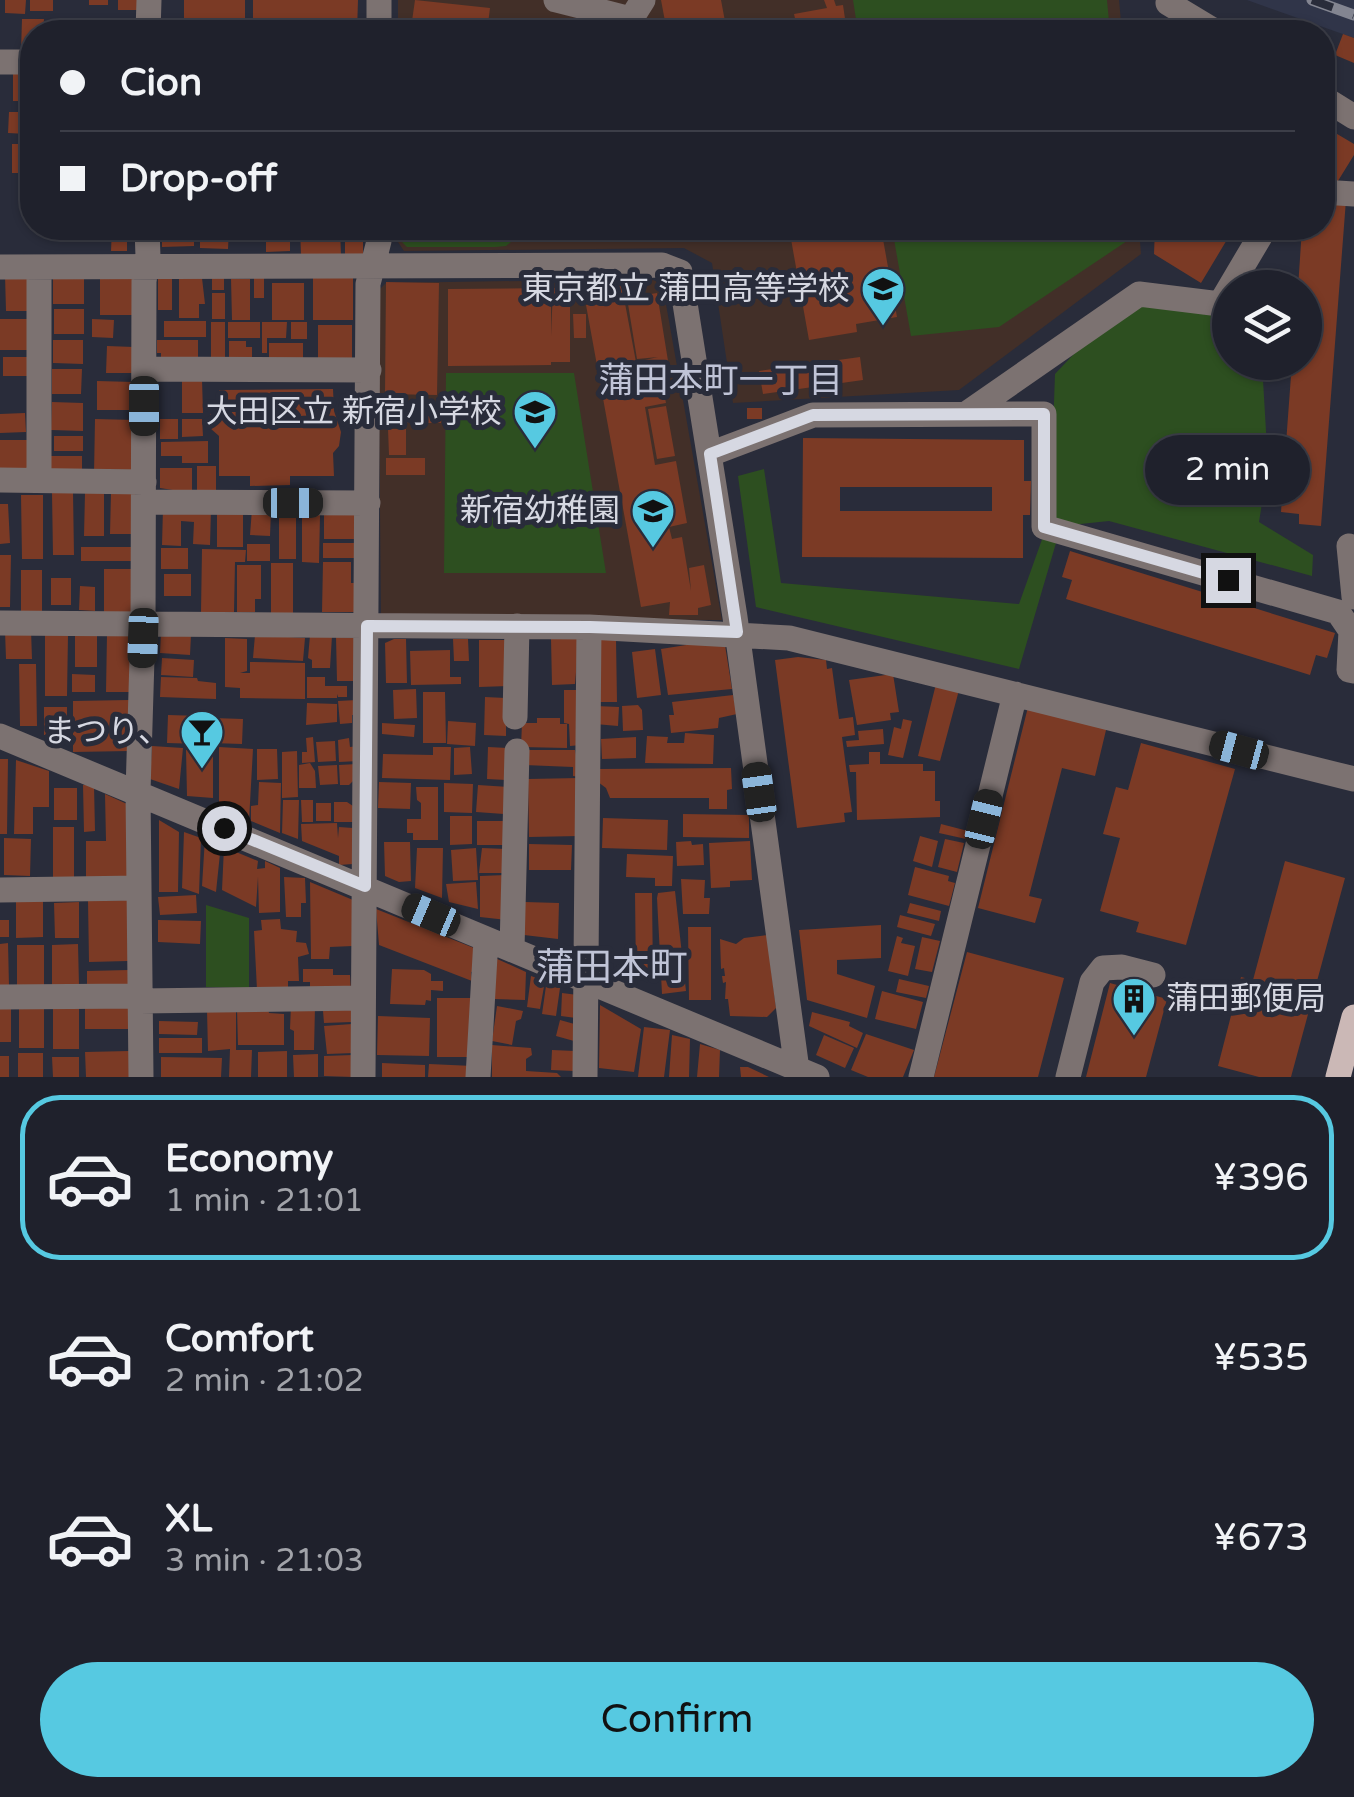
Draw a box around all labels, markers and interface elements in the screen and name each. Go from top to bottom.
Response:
text: Cion [120,60,202,106]
text: Drop-off [120,156,277,202]
school or university icon: 東京都立 蒲田高等学校 [860,266,906,327]
place label: 東京都立 蒲田高等学校 [522,270,850,308]
map controls [1212,270,1322,380]
button: layers [1212,270,1322,380]
district label: 蒲田本町一丁目 [598,360,844,402]
car [129,376,159,436]
school or university icon: 大田区立 新宿小学校 [512,389,558,450]
place label: 大田区立 新宿小学校 [206,393,502,431]
callout: 2 min [1146,435,1310,505]
text: 2 min [1185,451,1270,489]
car [263,488,323,518]
school or university icon: 新宿幼稚園 [630,488,676,549]
place label: 新宿幼稚園 [460,492,620,530]
route end [1206,558,1251,603]
car [127,607,159,669]
bar icon: まつり、 [179,709,225,770]
place label: まつり、 [43,713,170,751]
car [1206,728,1272,772]
car [740,760,778,824]
car [962,786,1006,852]
route start [202,806,247,851]
car [398,889,464,941]
district label: 蒲田本町 [536,945,688,991]
building icon: 蒲田郵便局 [1111,976,1157,1037]
place label: 蒲田郵便局 [1166,980,1326,1018]
icon: car [45,1133,135,1223]
text: Economy [165,1136,333,1182]
text: ¥396 [1212,1155,1309,1201]
text: 1 min · 21:01 [165,1182,364,1220]
icon: car [45,1313,135,1403]
text: Comfort [165,1316,314,1362]
text: ¥535 [1212,1335,1309,1381]
text: 2 min · 21:02 [165,1362,364,1400]
icon: car [45,1493,135,1583]
text: XL [165,1496,212,1542]
text: ¥673 [1212,1515,1309,1561]
text: 3 min · 21:03 [165,1542,364,1580]
button: Confirm [40,1662,1314,1777]

